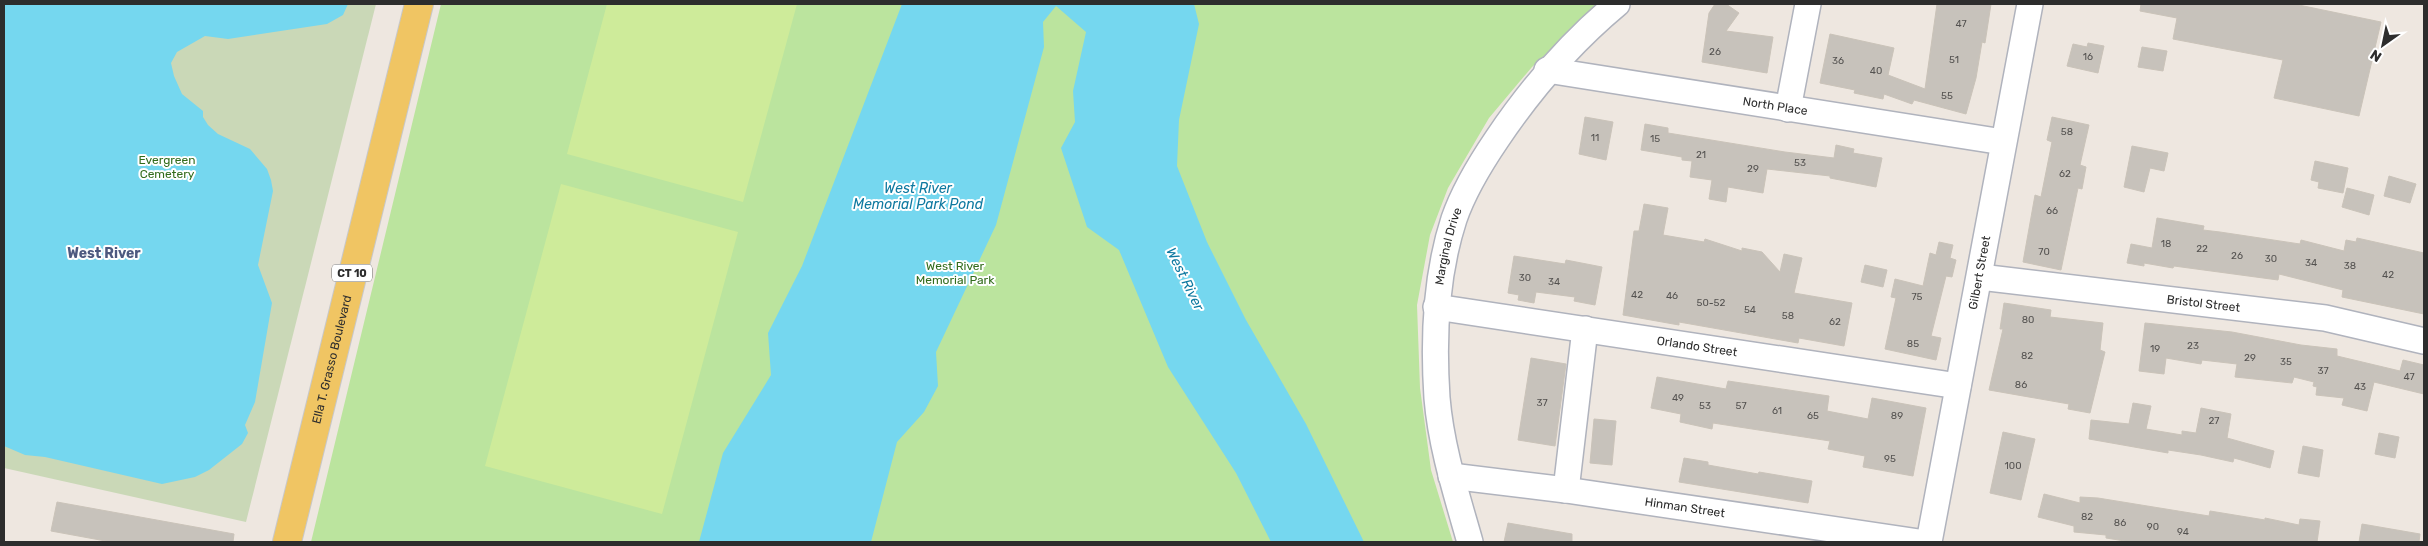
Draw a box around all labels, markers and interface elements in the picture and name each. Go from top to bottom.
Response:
house number: 47 [1955,18,1967,30]
north arrow [2358,20,2408,70]
house number: 26 [1709,46,1721,58]
text: N [2367,46,2385,65]
house number: 16 [2083,51,2093,63]
house number: 51 [1949,54,1959,66]
house number: 36 [1832,55,1844,67]
house number: 40 [1870,65,1882,77]
house number: 55 [1941,90,1953,102]
street label: North Place [1742,94,1809,118]
house number: 58 [2061,126,2073,138]
house number: 11 [1591,132,1599,144]
house number: 15 [1650,133,1660,145]
house number: 21 [1696,149,1706,161]
park label: Evergreen Cemetery [139,153,196,181]
house number: 53 [1794,157,1806,169]
house number: 29 [1747,163,1759,175]
house number: 62 [2059,168,2071,180]
water label: West River Memorial Park Pond [853,180,984,213]
street label: Marginal Drive [1432,205,1465,286]
house number: 66 [2046,205,2058,217]
street label: Gilbert Street [1966,234,1993,311]
house number: 18 [2161,238,2171,250]
house number: 22 [2196,243,2208,255]
district label: West River [67,245,141,262]
water label: West River [1162,245,1208,314]
house number: 70 [2038,246,2050,258]
house number: 26 [2231,250,2243,262]
house number: 30 [2265,253,2277,265]
house number: 34 [2305,257,2317,269]
park label: West River Memorial Park [916,259,995,287]
house number: 38 [2344,260,2356,272]
road number: CT 10 [332,264,372,282]
house number: 42 [2382,269,2394,281]
house number: 30 [1519,272,1531,284]
house number: 34 [1548,276,1560,288]
house number: 42 [1631,289,1643,301]
house number: 46 [1666,290,1678,302]
house number: 75 [1911,291,1923,303]
street label: Bristol Street [2166,292,2241,315]
street label: Ella T. Grasso Boulevard [309,294,354,425]
house number: 50-52 [1697,297,1726,309]
house number: 54 [1744,304,1756,316]
house number: 58 [1782,310,1794,322]
house number: 80 [2022,314,2034,326]
house number: 62 [1829,316,1841,328]
street label: Orlando Street [1656,334,1739,360]
house number: 85 [1907,338,1919,350]
house number: 23 [2187,340,2199,352]
house number: 19 [2150,343,2160,355]
house number: 82 [2021,350,2033,362]
house number: 29 [2244,352,2256,364]
house number: 35 [2280,356,2292,368]
house number: 37 [2317,365,2329,377]
house number: 47 [2403,371,2415,383]
house number: 86 [2015,379,2027,391]
house number: 43 [2354,381,2366,393]
house number: 49 [1672,392,1684,404]
house number: 37 [1536,397,1548,409]
house number: 53 [1699,400,1711,412]
house number: 57 [1735,400,1747,412]
house number: 61 [1772,405,1782,417]
house number: 65 [1807,410,1819,422]
house number: 89 [1891,410,1903,422]
house number: 27 [2209,415,2220,427]
house number: 95 [1884,453,1896,465]
house number: 100 [2005,460,2021,472]
street label: Hinman Street [1644,495,1726,520]
house number: 82 [2081,511,2093,523]
house number: 86 [2114,517,2126,529]
house number: 90 [2147,521,2159,533]
house number: 94 [2177,526,2189,538]

